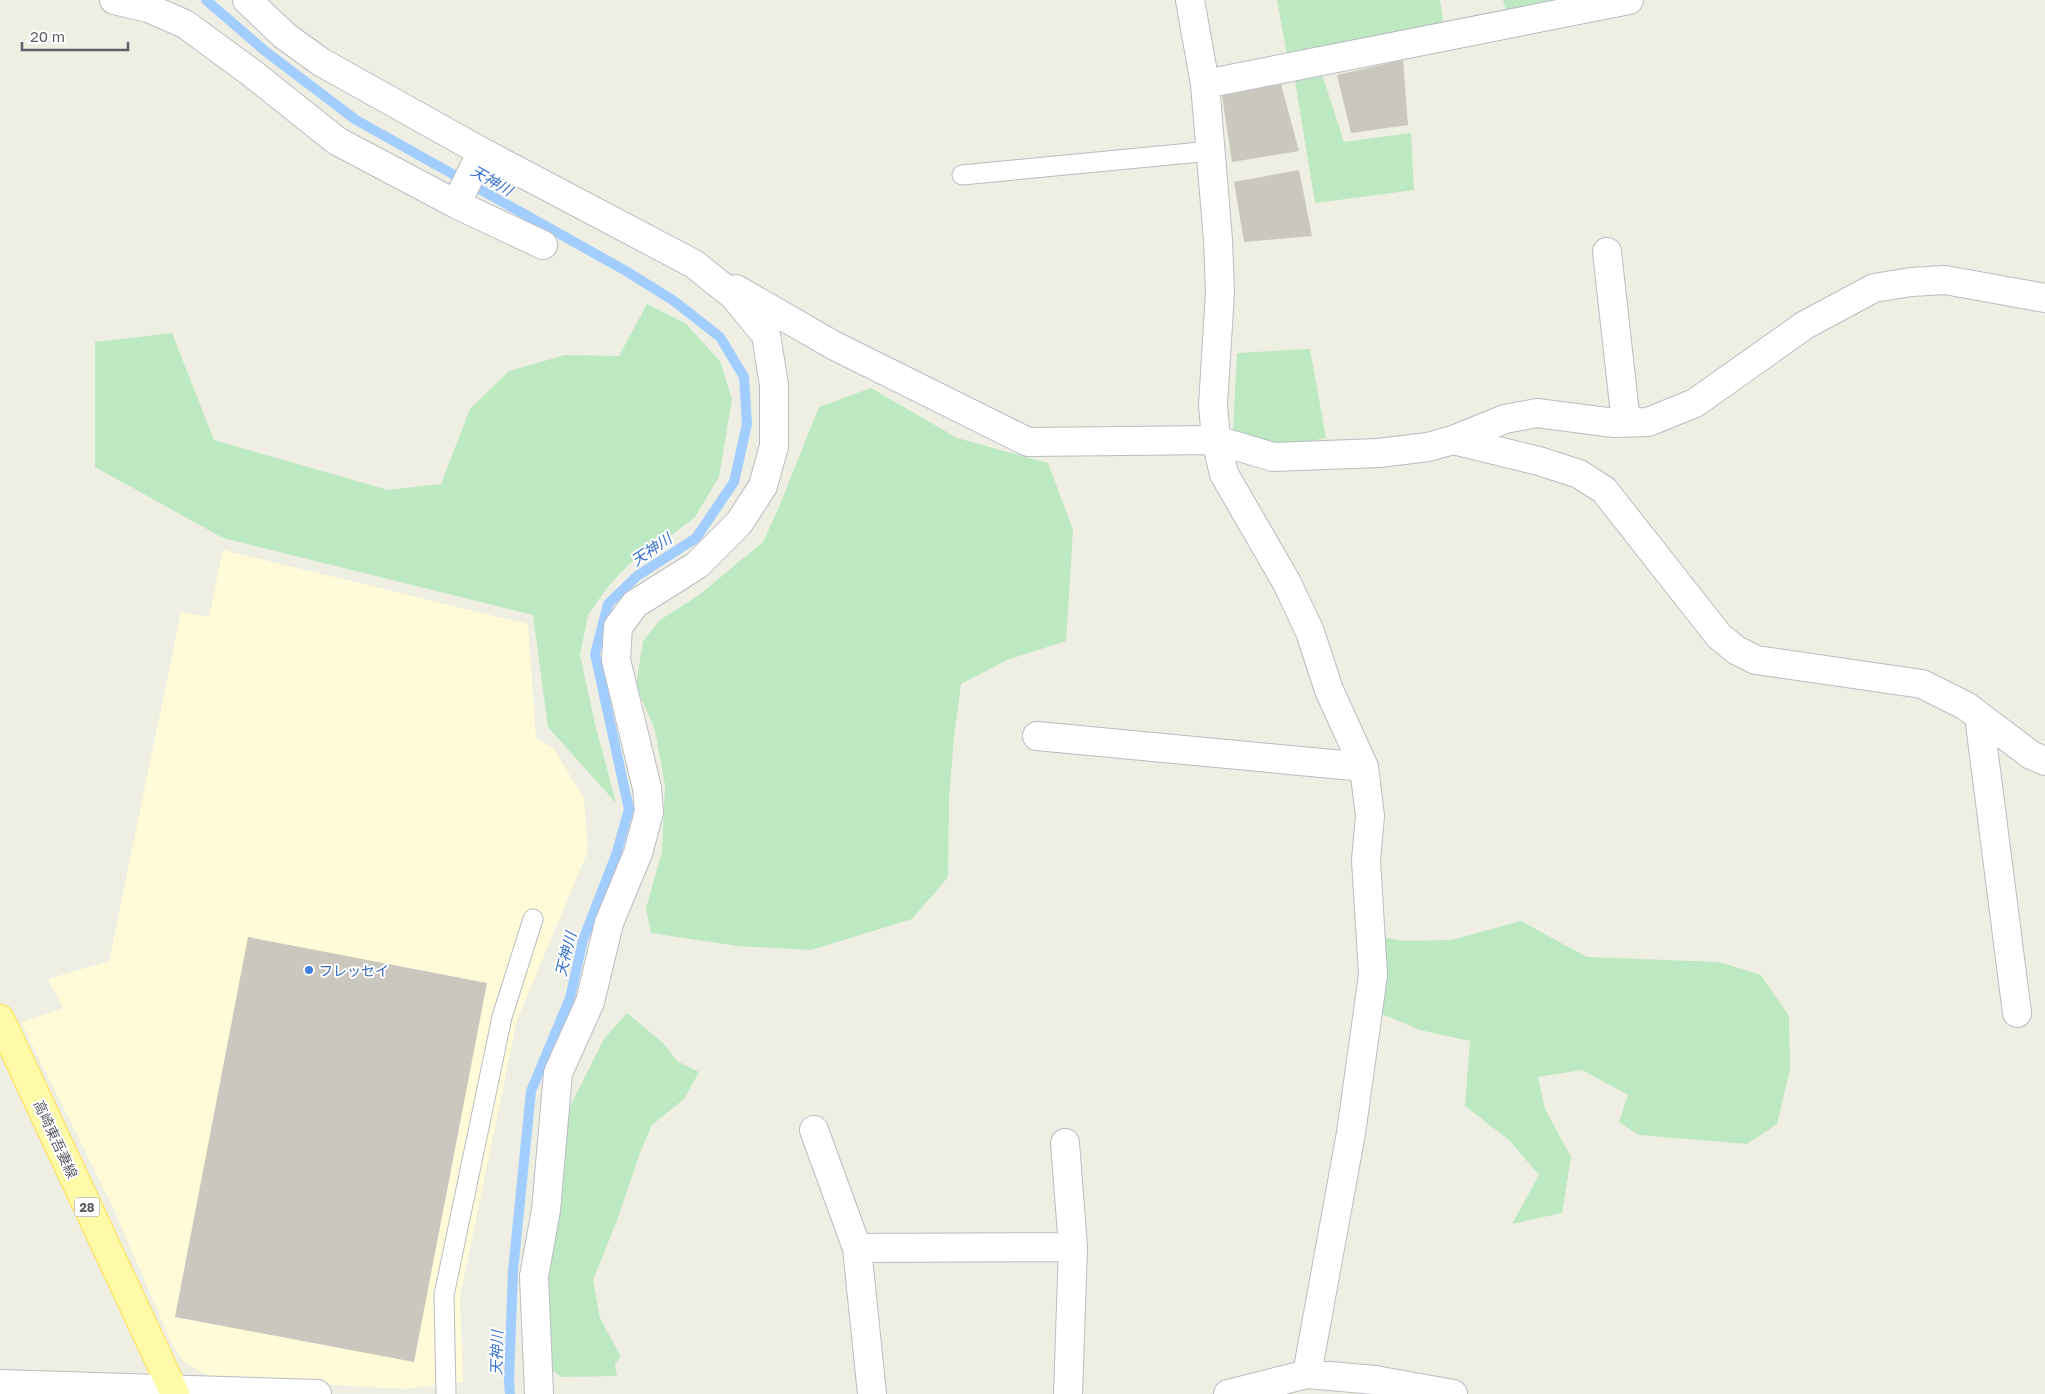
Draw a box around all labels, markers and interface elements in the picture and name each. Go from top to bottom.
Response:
scale bar [22,20,129,52]
text: 20 m [30,27,65,45]
water label: 天神川 [468,161,518,200]
water label: 天神川 [627,528,676,569]
water label: 天神川 [551,928,580,978]
place label: フレッセイ [319,962,389,979]
marker: フレッセイ [303,964,315,976]
street label: 高崎東吾妻線 [31,1097,81,1181]
road number: 28 [74,1198,100,1216]
water label: 天神川 [487,1328,505,1376]

